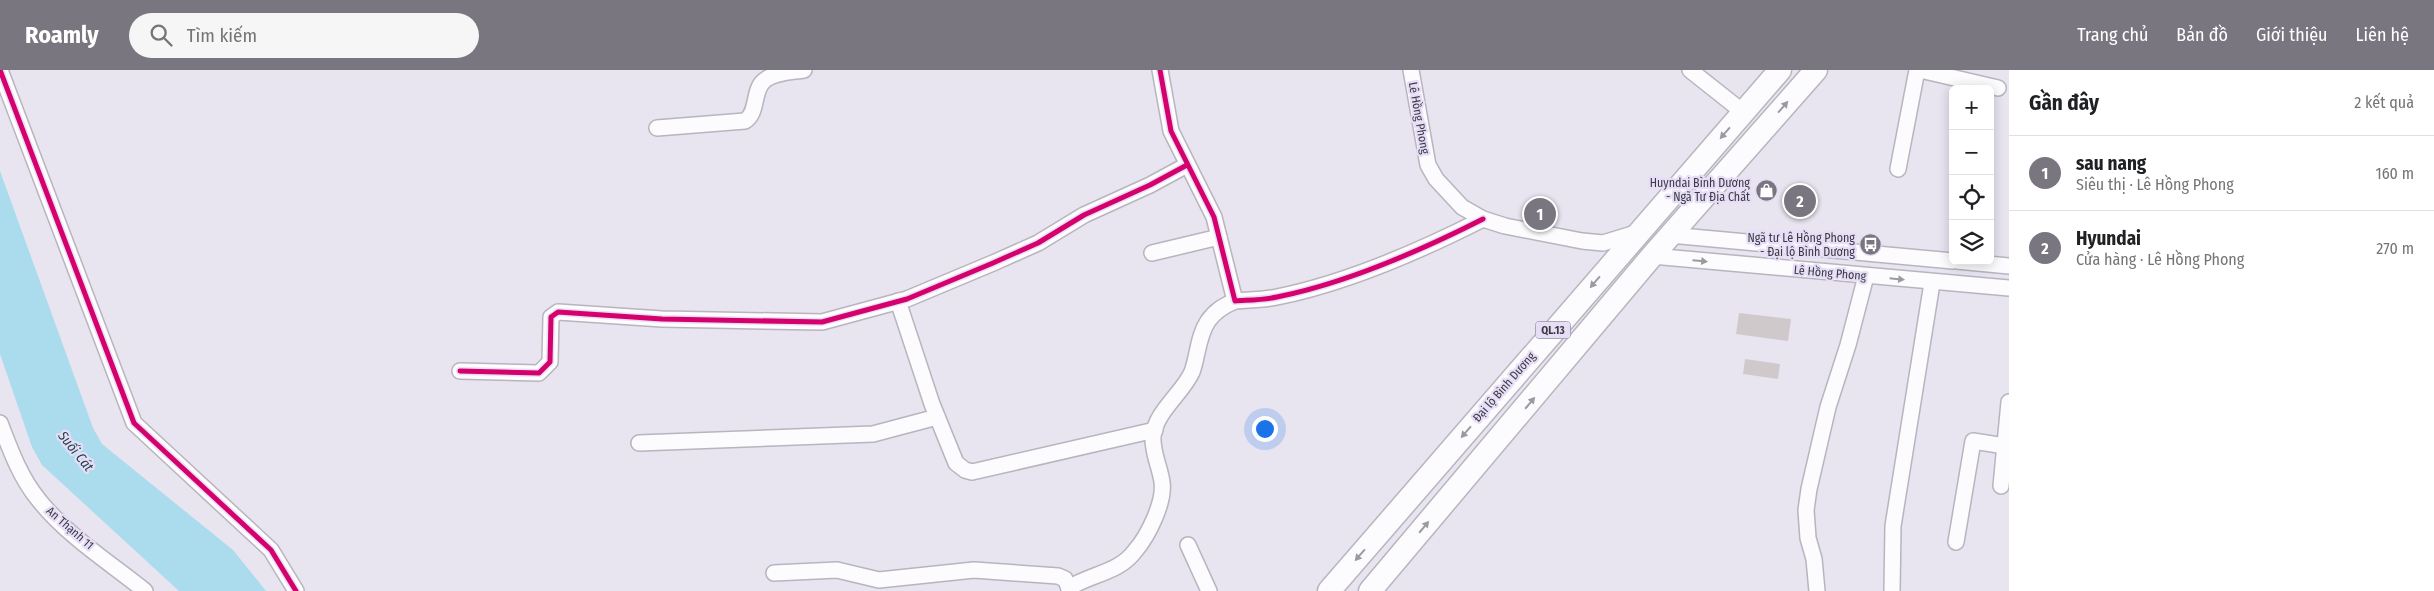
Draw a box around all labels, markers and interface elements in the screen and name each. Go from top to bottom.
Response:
search box [129,13,479,58]
text: Roamly [25,21,99,49]
icon: search [147,21,175,49]
text: Tìm kiếm [187,24,257,47]
text: Trang chủ [2077,24,2148,46]
text: Bản đồ [2176,24,2228,46]
text: Giới thiệu [2256,24,2328,46]
text: Liên hệ [2356,24,2409,46]
street label: Lê Hồng Phong [1406,81,1433,155]
map controls [1949,85,1994,265]
button: + [1949,85,1994,130]
text: Gần đây [2029,90,2099,116]
text: 2 kết quả [2354,93,2414,112]
one-way arrow [1778,101,1789,114]
one-way arrow [1719,127,1730,140]
button: − [1949,130,1994,175]
text: sau nang [2076,152,2146,175]
text: 1 [2042,164,2048,183]
text: 160 m [2375,164,2414,183]
button: locate [1949,175,1994,220]
text: Siêu thị · Lê Hồng Phong [2076,175,2234,194]
place label: Huyndai Bình Dương - Ngã Tư Địa Chất [1650,176,1750,204]
shop icon: Huyndai Bình Dương - Ngã Tư Địa Chất [1754,178,1778,202]
pin: 2 [1784,182,1816,220]
pin: 1 [1524,195,1556,233]
button: layers [1949,220,1994,265]
text: Hyundai [2076,227,2141,250]
place label: Ngã tư Lê Hồng Phong - Đại lộ Bình Dương [1747,230,1855,259]
bus stop icon: Ngã tư Lê Hồng Phong - Đại lộ Bình Dương [1859,233,1883,257]
text: 2 [2041,239,2049,258]
text: 270 m [2376,239,2414,258]
text: Cửa hàng · Lê Hồng Phong [2076,250,2244,269]
one-way arrow [1693,257,1709,265]
street label: Lê Hồng Phong [1793,262,1867,283]
one-way arrow [1589,275,1600,288]
one-way arrow [1889,275,1905,283]
road number: QL.13 [1536,322,1570,338]
street label: Đại lộ Bình Dương [1470,349,1538,425]
one-way arrow [1524,397,1535,410]
your location [1252,416,1278,442]
one-way arrow [1460,425,1471,438]
water label: Suối Cát [54,426,98,475]
street label: An Thạnh 11 [44,504,96,552]
one-way arrow [1419,521,1430,534]
one-way arrow [1354,548,1365,561]

